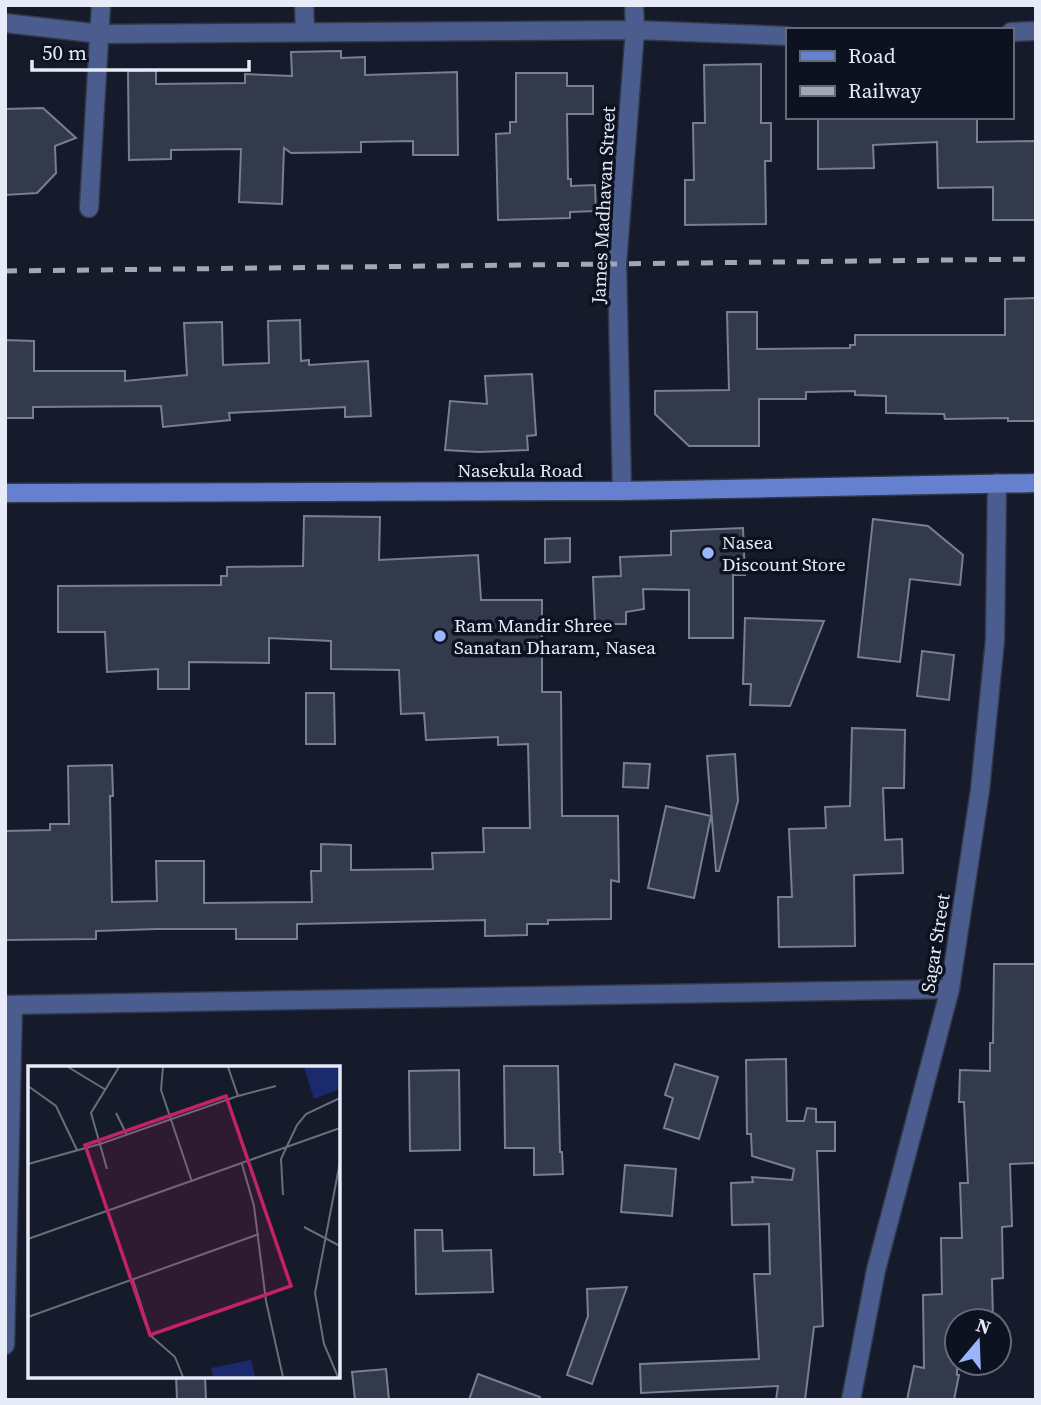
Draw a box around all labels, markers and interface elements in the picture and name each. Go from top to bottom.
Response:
scale bar [32,28,248,72]
legend [786,28,1013,119]
text: 50 m [42,38,87,67]
text: Road [848,41,896,70]
text: Railway [848,76,922,105]
street label: James Madhavan Street [585,105,621,305]
street label: Nasekula Road [457,457,583,483]
place label: Nasea Discount Store [722,529,846,577]
marker: Nasea Discount Store [700,545,716,561]
place label: Ram Mandir Shree Sanatan Dharam, Nasea [454,612,656,660]
marker: Ram Mandir Shree Sanatan Dharam, Nasea [432,628,448,644]
street label: Sagar Street [914,891,956,994]
inset map [28,1066,340,1377]
north arrow [943,1307,1013,1377]
text: N [973,1311,994,1341]

